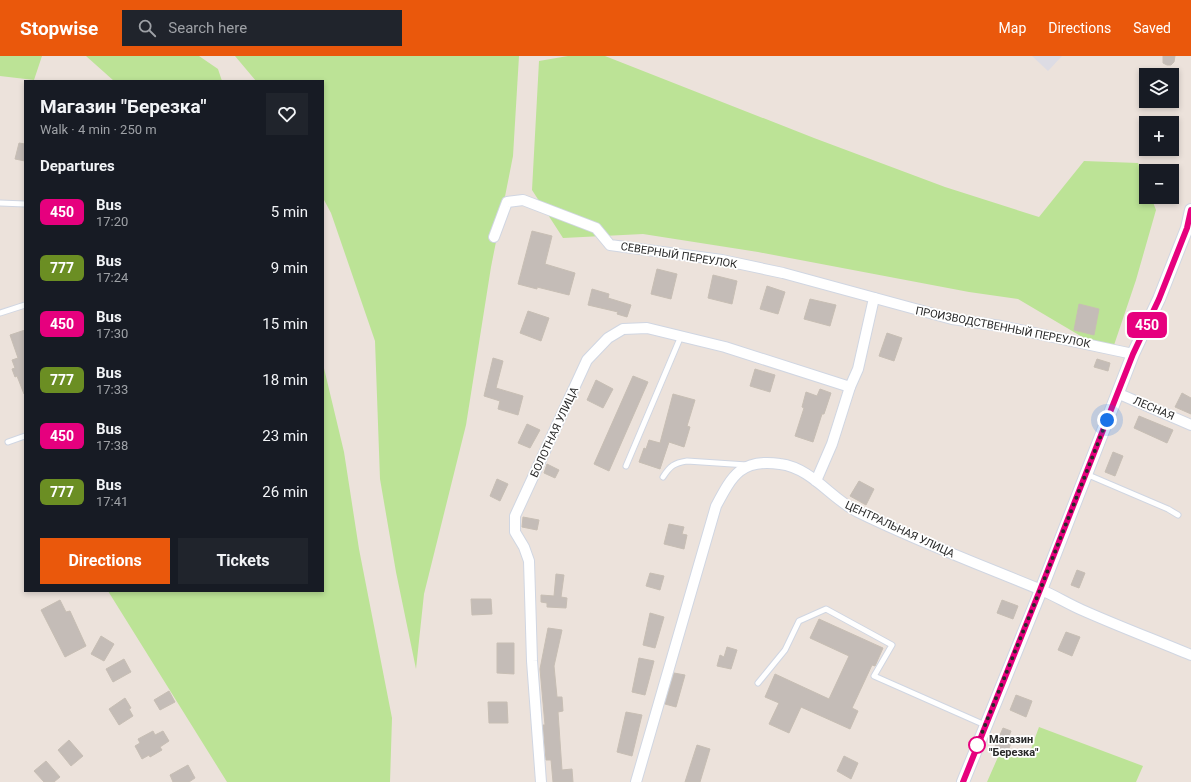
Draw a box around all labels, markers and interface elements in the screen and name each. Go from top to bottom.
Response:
search box [122,10,402,46]
text: Stopwise [20,17,98,40]
icon: search [136,17,158,39]
text: Search here [168,19,247,37]
text: Map [999,20,1026,36]
text: Directions [1048,20,1111,36]
text: Saved [1133,20,1171,36]
map controls [1139,68,1179,204]
button: layers [1139,68,1179,108]
button: heart [266,93,308,135]
text: Магазин "Березка" [40,95,206,118]
button: + [1139,116,1179,156]
text: Walk · 4 min · 250 m [40,122,157,137]
text: Departures [40,157,115,175]
button: − [1139,164,1179,204]
text: Bus [96,196,122,214]
text: 5 min [271,203,308,221]
text: 450 [50,204,74,220]
text: 17:20 [96,214,128,229]
street label: СЕВЕРНЫЙ ПЕРЕУЛОК [620,240,739,271]
text: Bus [96,252,122,270]
text: 9 min [271,259,308,277]
text: 777 [50,260,74,276]
text: 17:24 [96,270,128,285]
street label: ПРОИЗВОДСТВЕННЫЙ ПЕРЕУЛОК [914,304,1092,351]
text: Bus [96,308,122,326]
line badge: 450 [1124,312,1170,338]
text: 15 min [262,315,308,333]
text: 450 [50,316,74,332]
text: 450 [1135,317,1159,333]
text: 17:30 [96,326,128,341]
text: Bus [96,364,122,382]
text: 18 min [262,371,308,389]
text: 777 [50,372,74,388]
text: 17:33 [96,382,128,397]
street label: БОЛОТНАЯ УЛИЦА [528,384,582,480]
street label: ЛЕСНАЯ [1131,394,1176,423]
your location [1097,410,1117,430]
text: Bus [96,420,122,438]
text: 23 min [262,427,308,445]
text: 450 [50,428,74,444]
text: 17:38 [96,438,128,453]
text: Bus [96,476,122,494]
text: 26 min [262,483,308,501]
text: 777 [50,484,74,500]
text: 17:41 [96,494,128,509]
street label: ЦЕНТРАЛЬНАЯ УЛИЦА [843,498,957,561]
button: Directions [40,538,170,584]
button: Tickets [178,538,308,584]
place label: Магазин "Березка" [989,733,1039,759]
marker: Магазин "Березка" [968,736,986,754]

